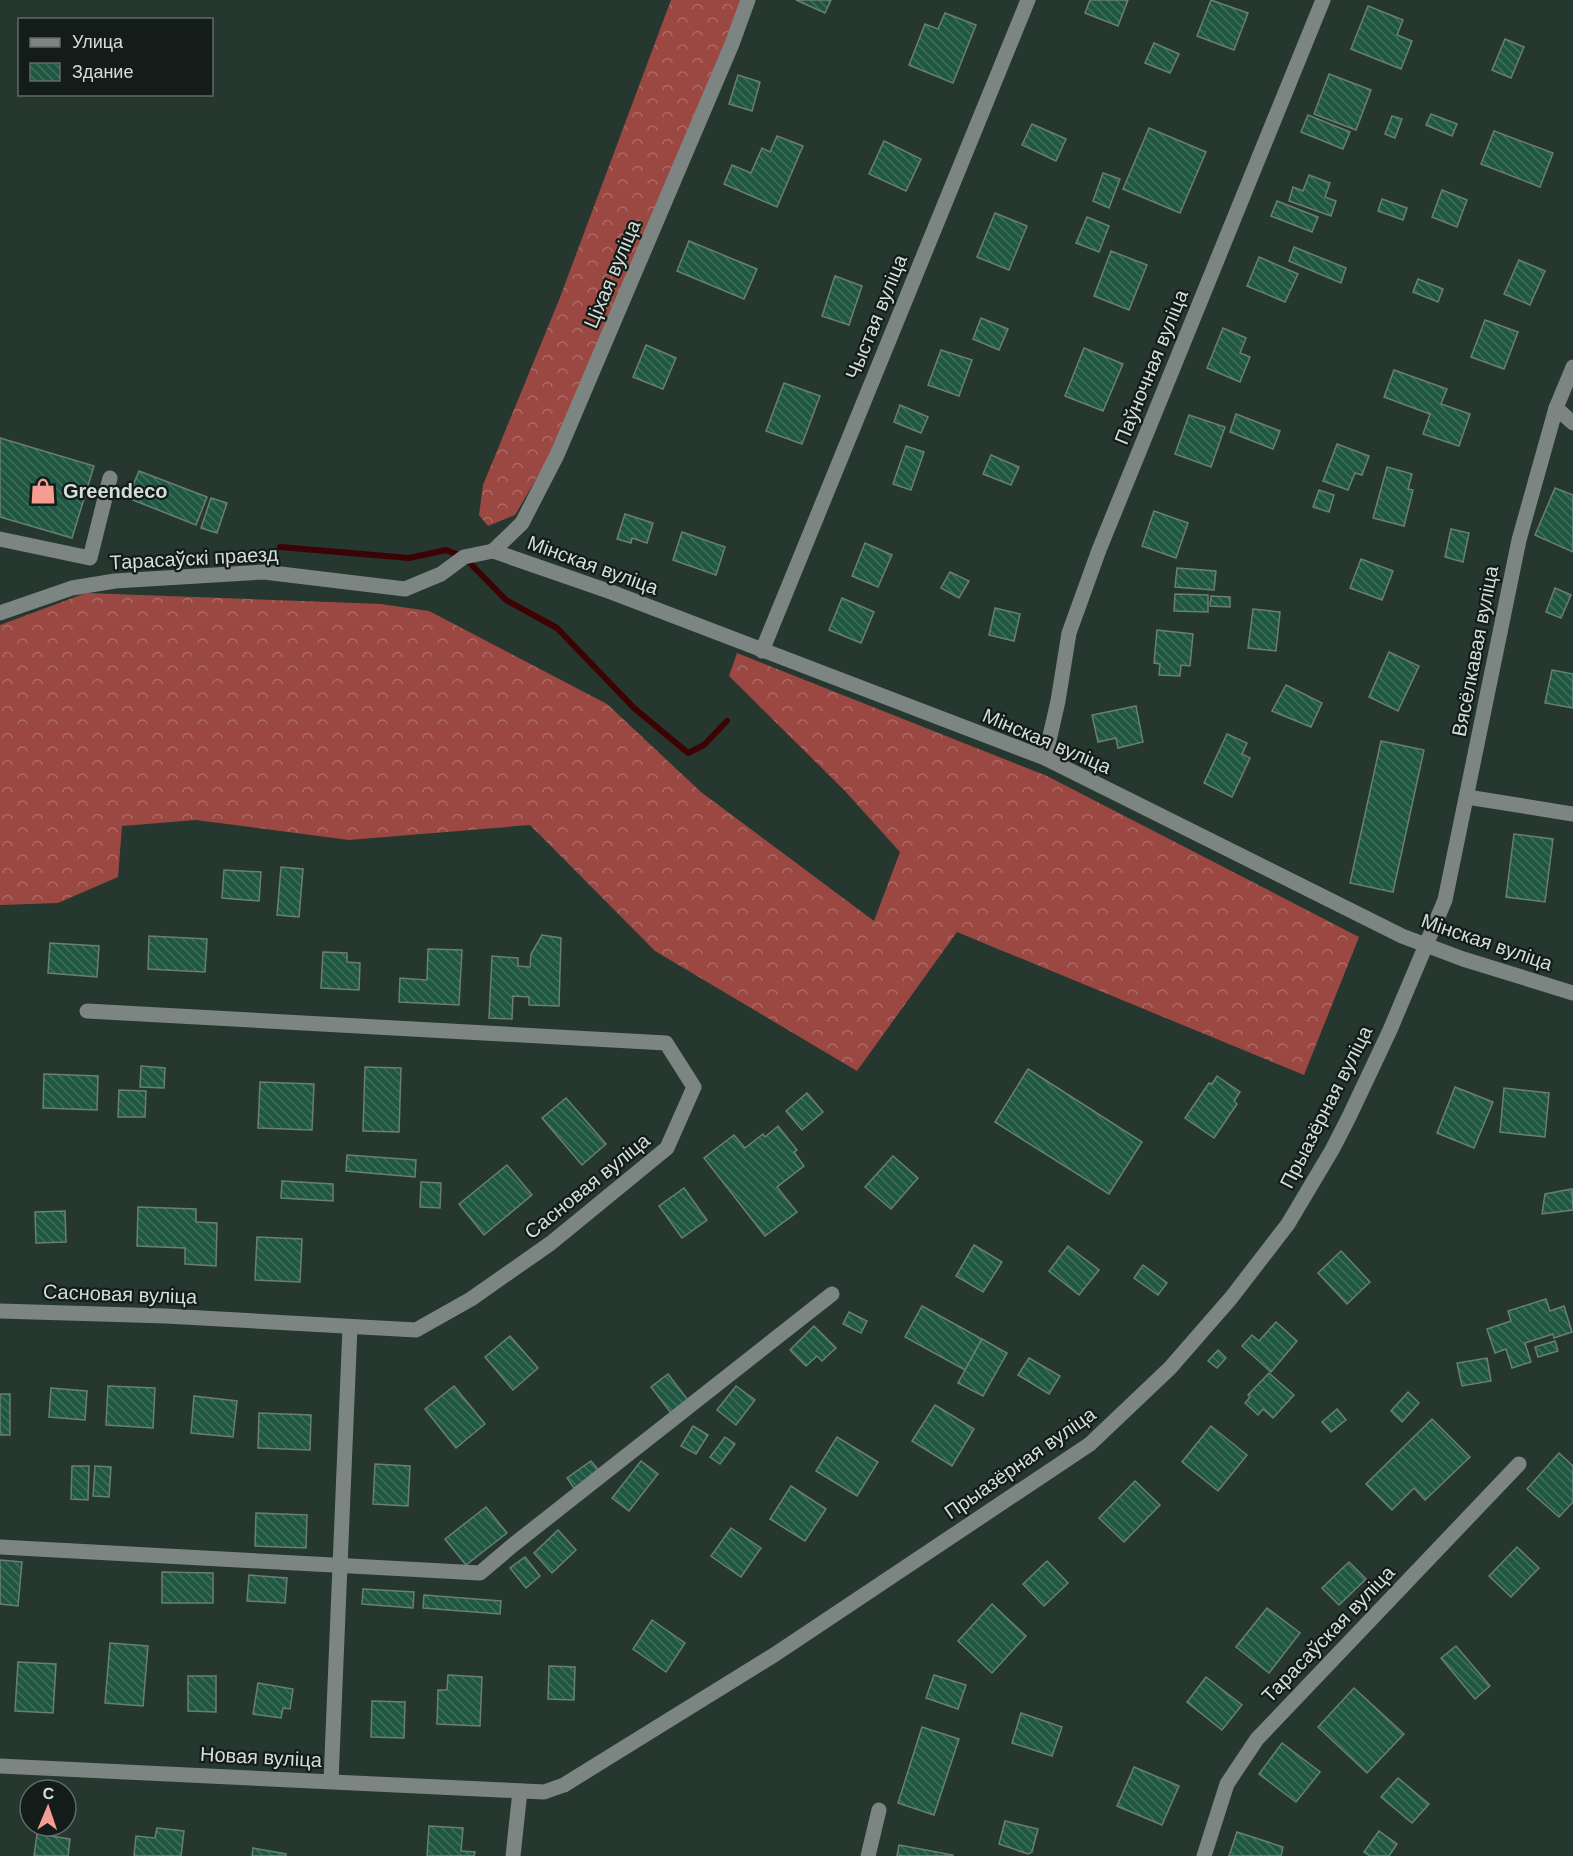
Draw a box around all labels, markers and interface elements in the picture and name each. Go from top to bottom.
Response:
legend [18,18,213,96]
text: Улица [72,32,124,52]
text: Здание [72,62,133,82]
street label: Ціхая вуліца [579,216,645,331]
street label: Чыстая вуліца [841,251,911,383]
street label: Паўночная вуліца [1110,286,1192,447]
shop icon: Greendeco [28,476,58,506]
place label: Greendeco [63,480,167,502]
street label: Мінская вуліца [525,531,662,599]
street label: Тарасаўскі праезд [109,543,279,573]
street label: Вясёлкавая вуліца [1448,563,1503,738]
street label: Мінская вуліца [980,704,1115,778]
street label: Мінская вуліца [1419,909,1556,975]
street label: Прыазёрная вуліца [1276,1021,1377,1192]
street label: Сасновая вуліца [520,1128,655,1243]
street label: Сасновая вуліца [43,1280,198,1308]
street label: Прыазёрная вуліца [940,1402,1100,1523]
street label: Тарасаўская вуліца [1257,1561,1399,1707]
street label: Новая вуліца [200,1743,323,1771]
north arrow [18,1778,78,1838]
text: С [42,1785,55,1802]

